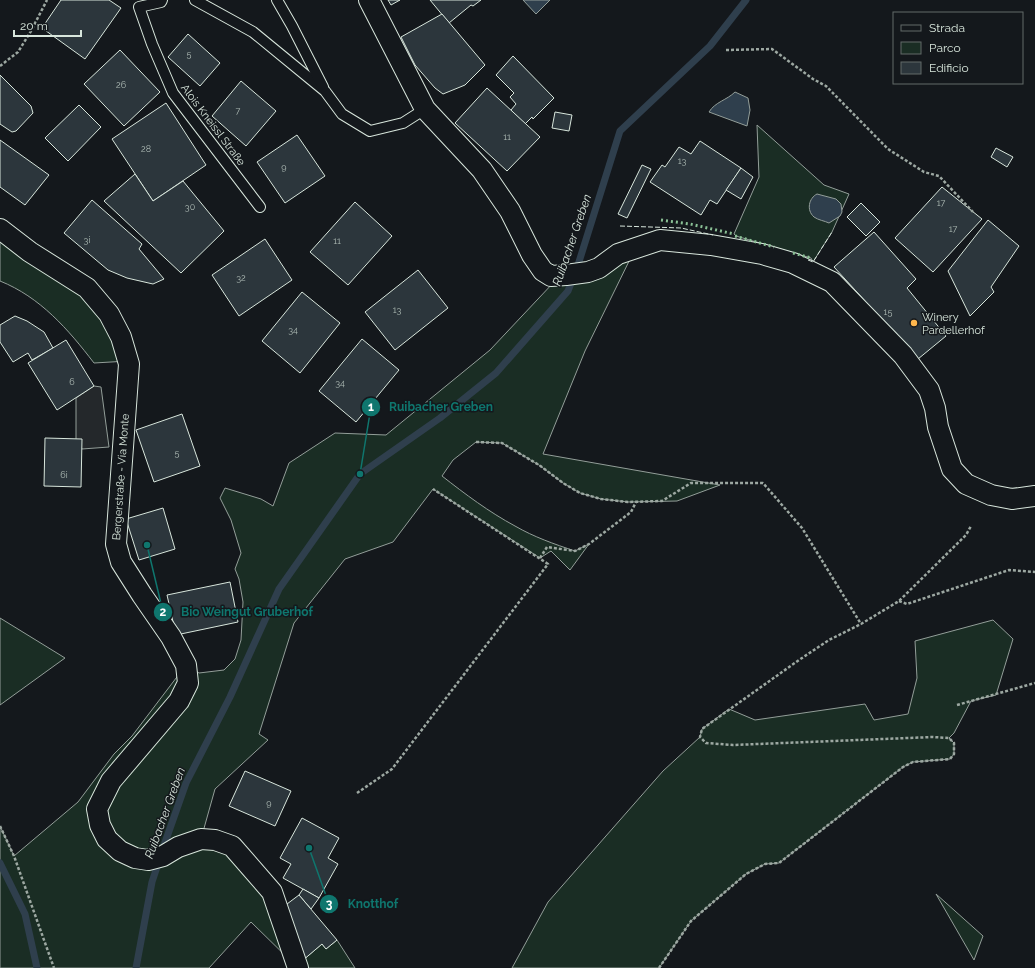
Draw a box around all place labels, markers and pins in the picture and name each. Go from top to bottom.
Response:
place label: Winery Pardellerhof [922,311,985,337]
marker: Winery Pardellerhof [909,318,919,328]
callout: Ruibacher Greben [361,395,501,419]
callout: Bio Weingut Gruberhof [153,600,321,624]
callout: Knotthof [319,892,406,916]

